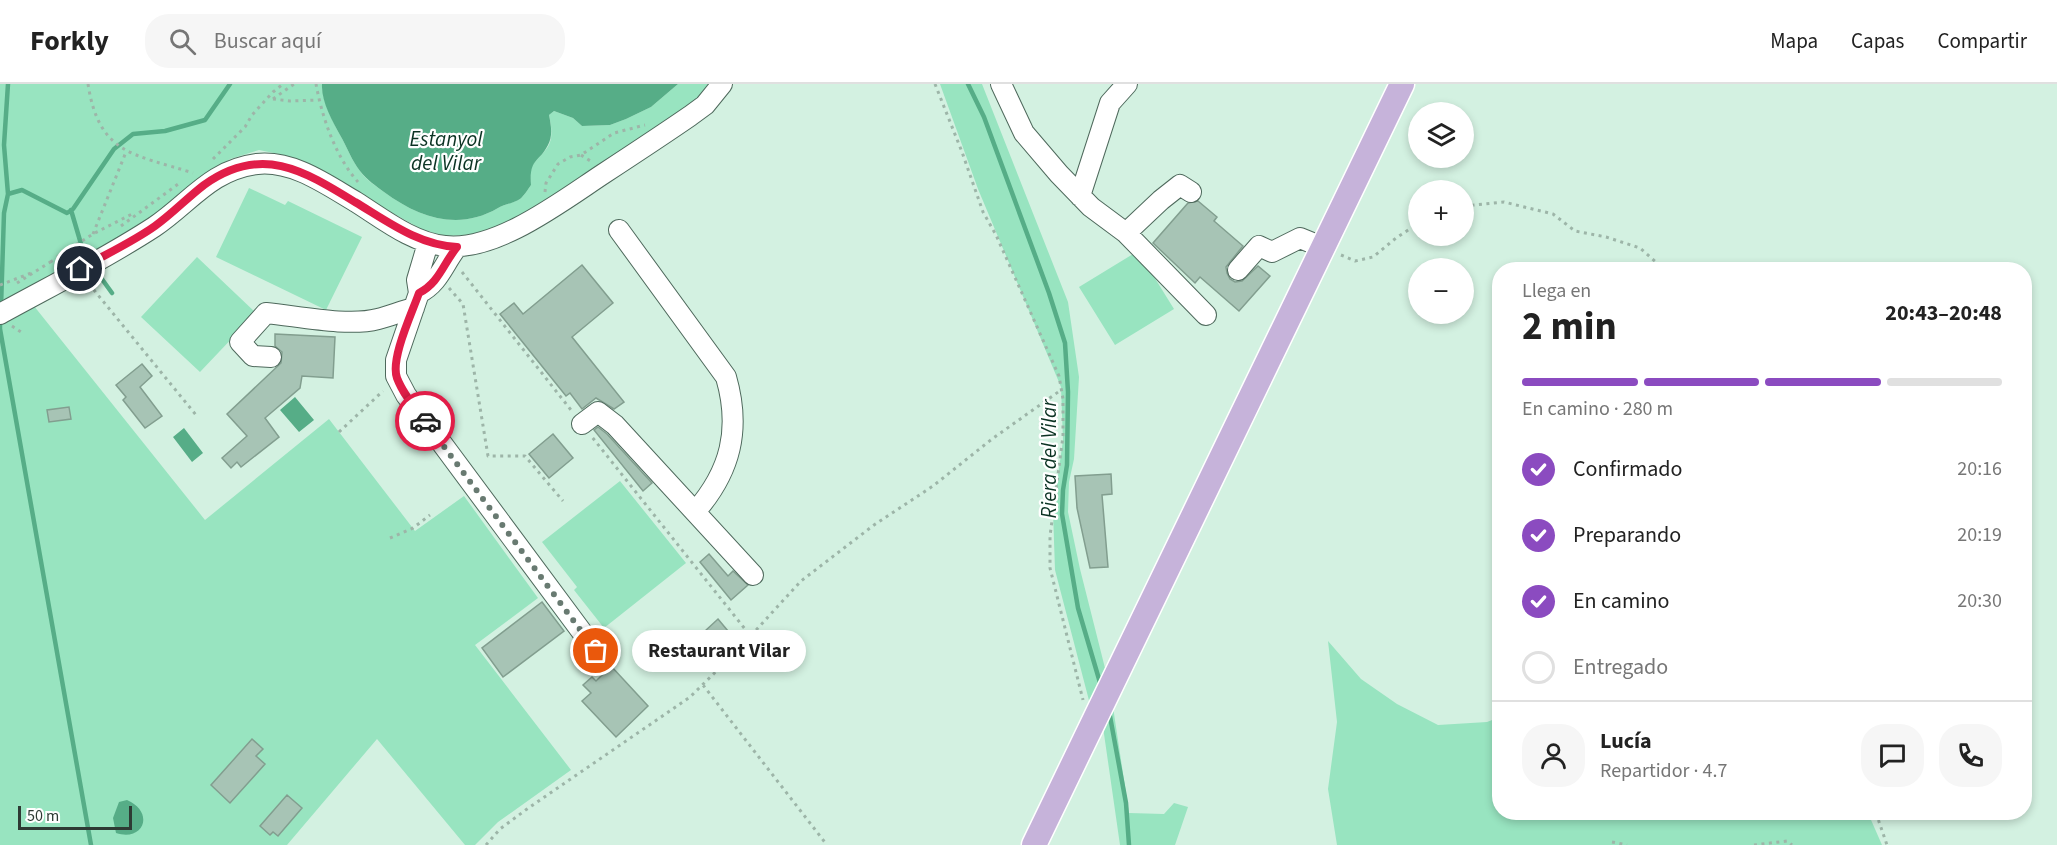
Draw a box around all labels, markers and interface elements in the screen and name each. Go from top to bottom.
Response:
search box [145,14,565,68]
text: Forkly [30,21,109,61]
icon: search [166,25,199,58]
text: Buscar aquí [214,25,322,57]
text: Mapa [1770,26,1818,56]
text: Capas [1851,26,1904,56]
text: Compartir [1937,26,2027,56]
map controls [1408,102,1474,324]
button: layers [1408,102,1474,168]
water label: Estanyol del Vilar [409,124,483,178]
button: + [1408,180,1474,246]
pin [54,243,105,294]
icon: home [63,252,96,285]
button: − [1408,258,1474,324]
text: Llega en [1522,277,1591,305]
text: 20:43–20:48 [1885,297,2002,329]
text: 2 min [1522,299,1617,355]
courier [395,391,455,451]
text: En camino · 280 m [1522,395,1673,423]
water label: Riera del Vilar [1034,399,1064,518]
icon: car [409,405,442,438]
icon: check [1522,453,1555,486]
text: Confirmado [1573,453,1682,485]
text: 20:16 [1957,455,2002,483]
icon: check [1522,519,1555,552]
text: Preparando [1573,519,1681,551]
text: 20:19 [1957,521,2002,549]
icon: check [1522,585,1555,618]
text: En camino [1573,585,1670,617]
text: 20:30 [1957,587,2002,615]
pin [570,625,621,676]
callout: Restaurant Vilar [632,630,806,672]
icon: bag [579,634,612,667]
text: Restaurant Vilar [648,637,790,665]
text: Entregado [1573,651,1668,683]
button: person [1522,724,1585,787]
button: chat [1861,724,1924,787]
button: phone [1939,724,2002,787]
text: Lucía [1600,725,1652,757]
text: Repartidor · 4.7 [1600,757,1727,785]
scale bar [18,803,132,830]
text: 50 m [27,805,59,827]

